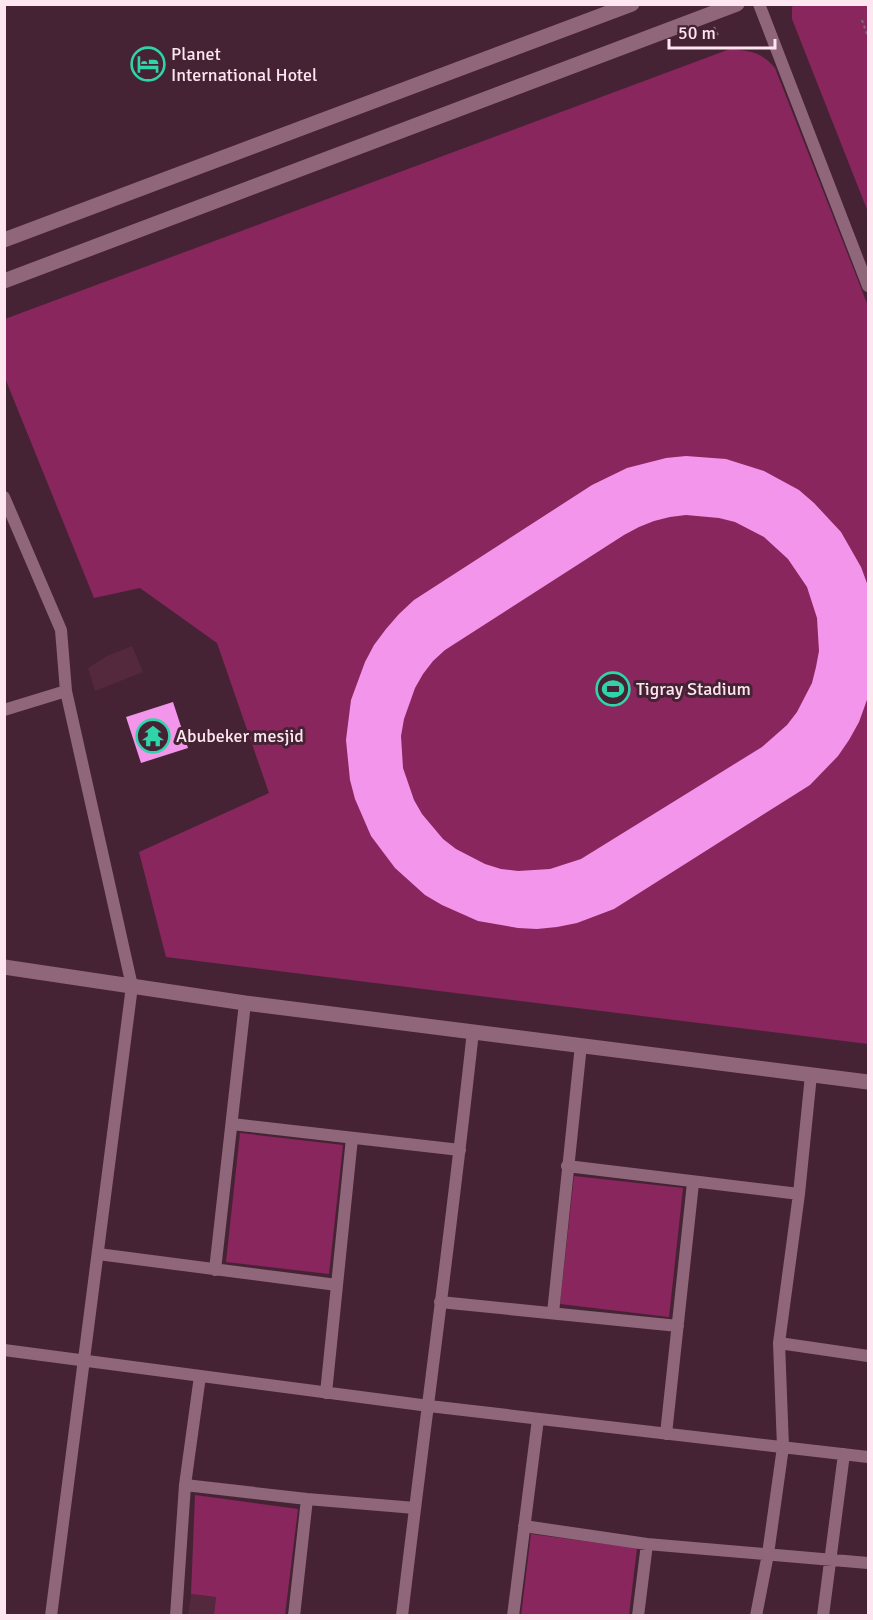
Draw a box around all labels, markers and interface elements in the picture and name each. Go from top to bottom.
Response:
scale bar [669,12,776,50]
text: 50 m [678,22,716,44]
place label: Planet International Hotel [171,43,317,86]
hotel icon: Planet International Hotel [130,46,166,82]
sports icon: Tigray Stadium [595,671,631,707]
place label: Tigray Stadium [636,678,751,700]
temple icon: Abubeker mesjid [135,718,171,754]
place label: Abubeker mesjid [176,725,304,747]

